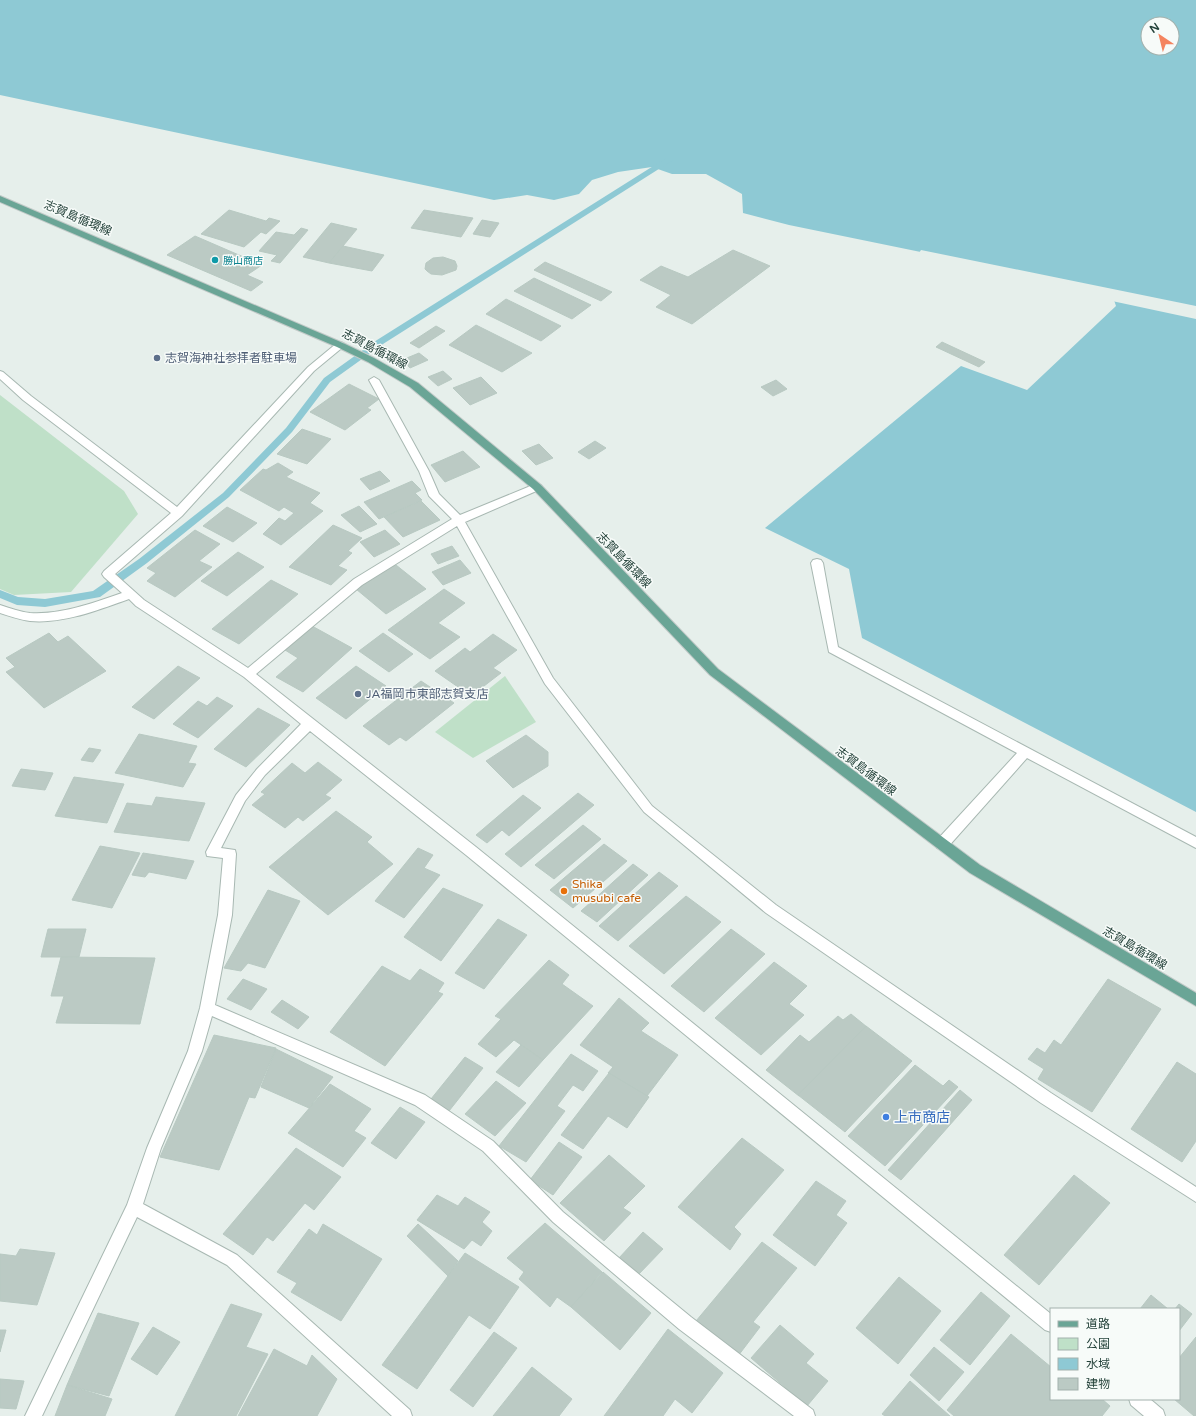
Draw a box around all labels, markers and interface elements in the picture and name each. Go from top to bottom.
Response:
north arrow [1140,16,1180,56]
text: N [1147,20,1162,36]
street label: 志賀島循環線 [42,197,114,239]
marker: 勝山商店 [210,255,220,265]
place label: 勝山商店 [223,255,263,267]
street label: 志賀島循環線 [340,326,410,372]
place label: 志賀海神社参拝者駐車場 [165,351,297,365]
marker: 志賀海神社参拝者駐車場 [152,353,162,363]
street label: 志賀島循環線 [594,529,654,591]
place label: JA福岡市東部志賀支店 [366,687,489,701]
marker: JA福岡市東部志賀支店 [353,689,363,699]
street label: 志賀島循環線 [833,744,899,798]
place label: Shika musubi cafe [572,877,641,905]
marker: Shika musubi cafe [559,886,569,896]
street label: 志賀島循環線 [1101,923,1169,973]
place label: 上市商店 [894,1109,950,1126]
marker: 上市商店 [881,1112,891,1122]
legend [1050,1308,1180,1400]
text: 道路 [1086,1317,1110,1331]
text: 公園 [1086,1337,1110,1351]
text: 水域 [1086,1357,1110,1371]
text: 建物 [1086,1377,1110,1391]

